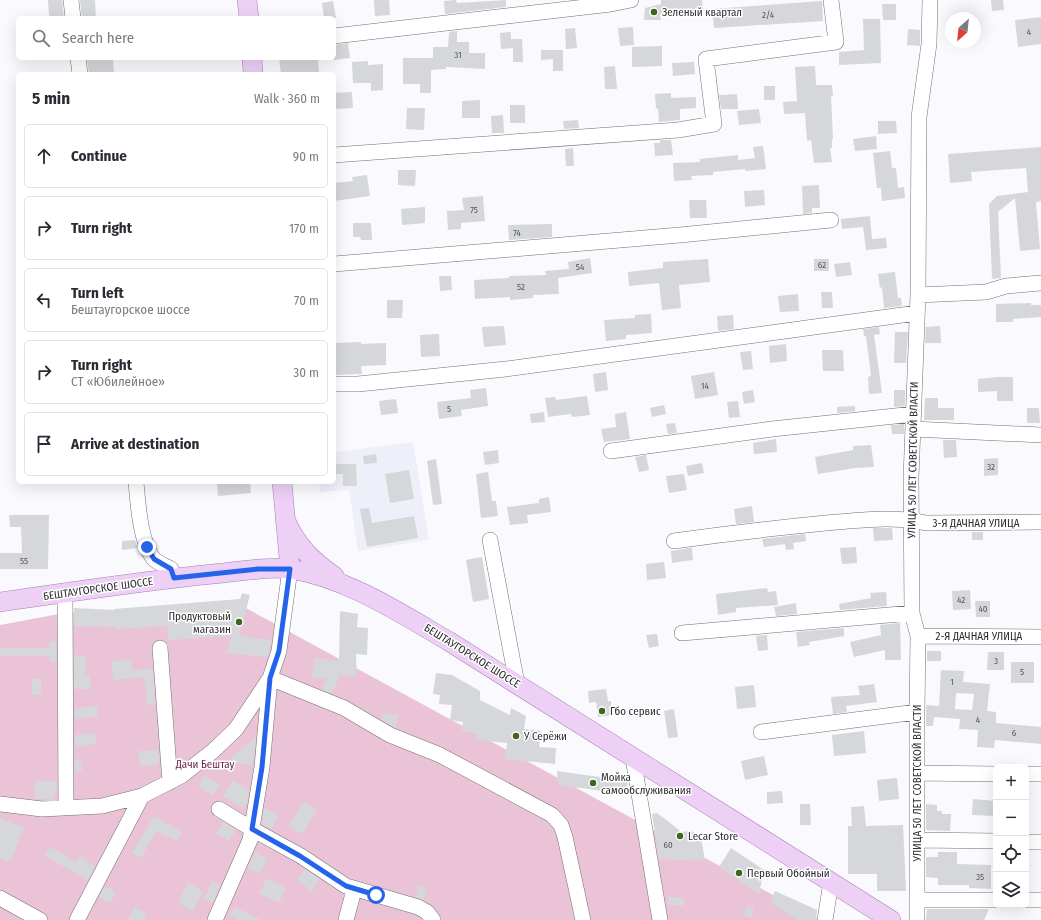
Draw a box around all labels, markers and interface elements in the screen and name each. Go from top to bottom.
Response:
place label: Зеленый квартал [662,6,742,19]
marker: Зеленый квартал [649,7,659,17]
house number: 2/4 [762,10,775,20]
north arrow [945,12,981,48]
search box [16,16,336,60]
icon: search [30,27,52,49]
house number: 4 [1027,27,1032,37]
text: Search here [62,29,134,47]
house number: 31 [454,50,462,60]
text: 5 min [32,88,70,109]
text: Walk · 360 m [254,91,320,106]
icon: ahead [33,145,55,167]
text: Continue [71,147,127,165]
text: 90 m [293,149,319,164]
house number: 75 [470,205,478,215]
icon: right [33,217,55,239]
text: Turn right [71,219,132,237]
text: 170 m [289,221,319,236]
house number: 74 [513,228,521,238]
house number: 62 [818,260,826,270]
house number: 54 [576,262,585,272]
house number: 52 [517,282,525,292]
text: Turn left [71,284,124,302]
icon: left [33,289,55,311]
text: 70 m [294,293,319,308]
text: Бештаугорское шоссе [71,302,190,317]
text: Turn right [71,356,132,374]
icon: right [33,361,55,383]
text: 30 m [293,365,319,380]
text: СТ «Юбилейное» [71,374,165,389]
house number: 14 [701,381,710,391]
street label: УЛИЦА 50 ЛЕТ СОВЕТСКОЙ ВЛАСТИ [905,381,921,540]
house number: 5 [447,404,451,414]
icon: arrive [33,433,55,455]
text: Arrive at destination [71,435,199,453]
house number: 32 [987,462,995,472]
street label: 3-Я ДАЧНАЯ УЛИЦА [933,517,1020,530]
route end [138,538,156,556]
house number: 55 [20,556,28,566]
street label: БЕШТАУГОРСКОЕ ШОССЕ [42,575,154,603]
house number: 42 [957,595,965,605]
house number: 40 [978,604,988,614]
place label: Продуктовый магазин [168,610,231,636]
marker: Продуктовый магазин [234,617,244,627]
street label: БЕШТАУГОРСКОЕ ШОССЕ [422,621,522,691]
street label: 2-Я ДАЧНАЯ УЛИЦА [936,630,1023,643]
house number: 3 [994,656,998,666]
house number: 5 [1020,667,1024,677]
house number: 1 [950,677,954,687]
place label: Гбо cервис [610,705,661,718]
street label: УЛИЦА 50 ЛЕТ СОВЕТСКОЙ ВЛАСТИ [911,705,924,862]
marker: Гбо cервис [597,706,607,716]
house number: 4 [976,715,981,725]
house number: 6 [1012,728,1017,738]
place label: У Серёжи [523,730,567,743]
marker: У Серёжи [511,731,521,741]
park label: Дачи Бештау [175,758,234,771]
map controls [993,764,1029,908]
button: + [993,764,1029,800]
place label: Мойка самообслуживания [601,771,691,797]
marker: Мойка самообслуживания [588,778,598,788]
button: − [993,800,1029,836]
place label: Lecar Store [688,830,738,843]
marker: Lecar Store [675,831,685,841]
button: locate [993,836,1029,872]
house number: 60 [663,840,673,850]
place label: Первый Обойный [747,867,830,880]
marker: Первый Обойный [734,868,744,878]
house number: 35 [976,872,984,882]
button: layers [993,872,1029,908]
route start [367,886,385,904]

